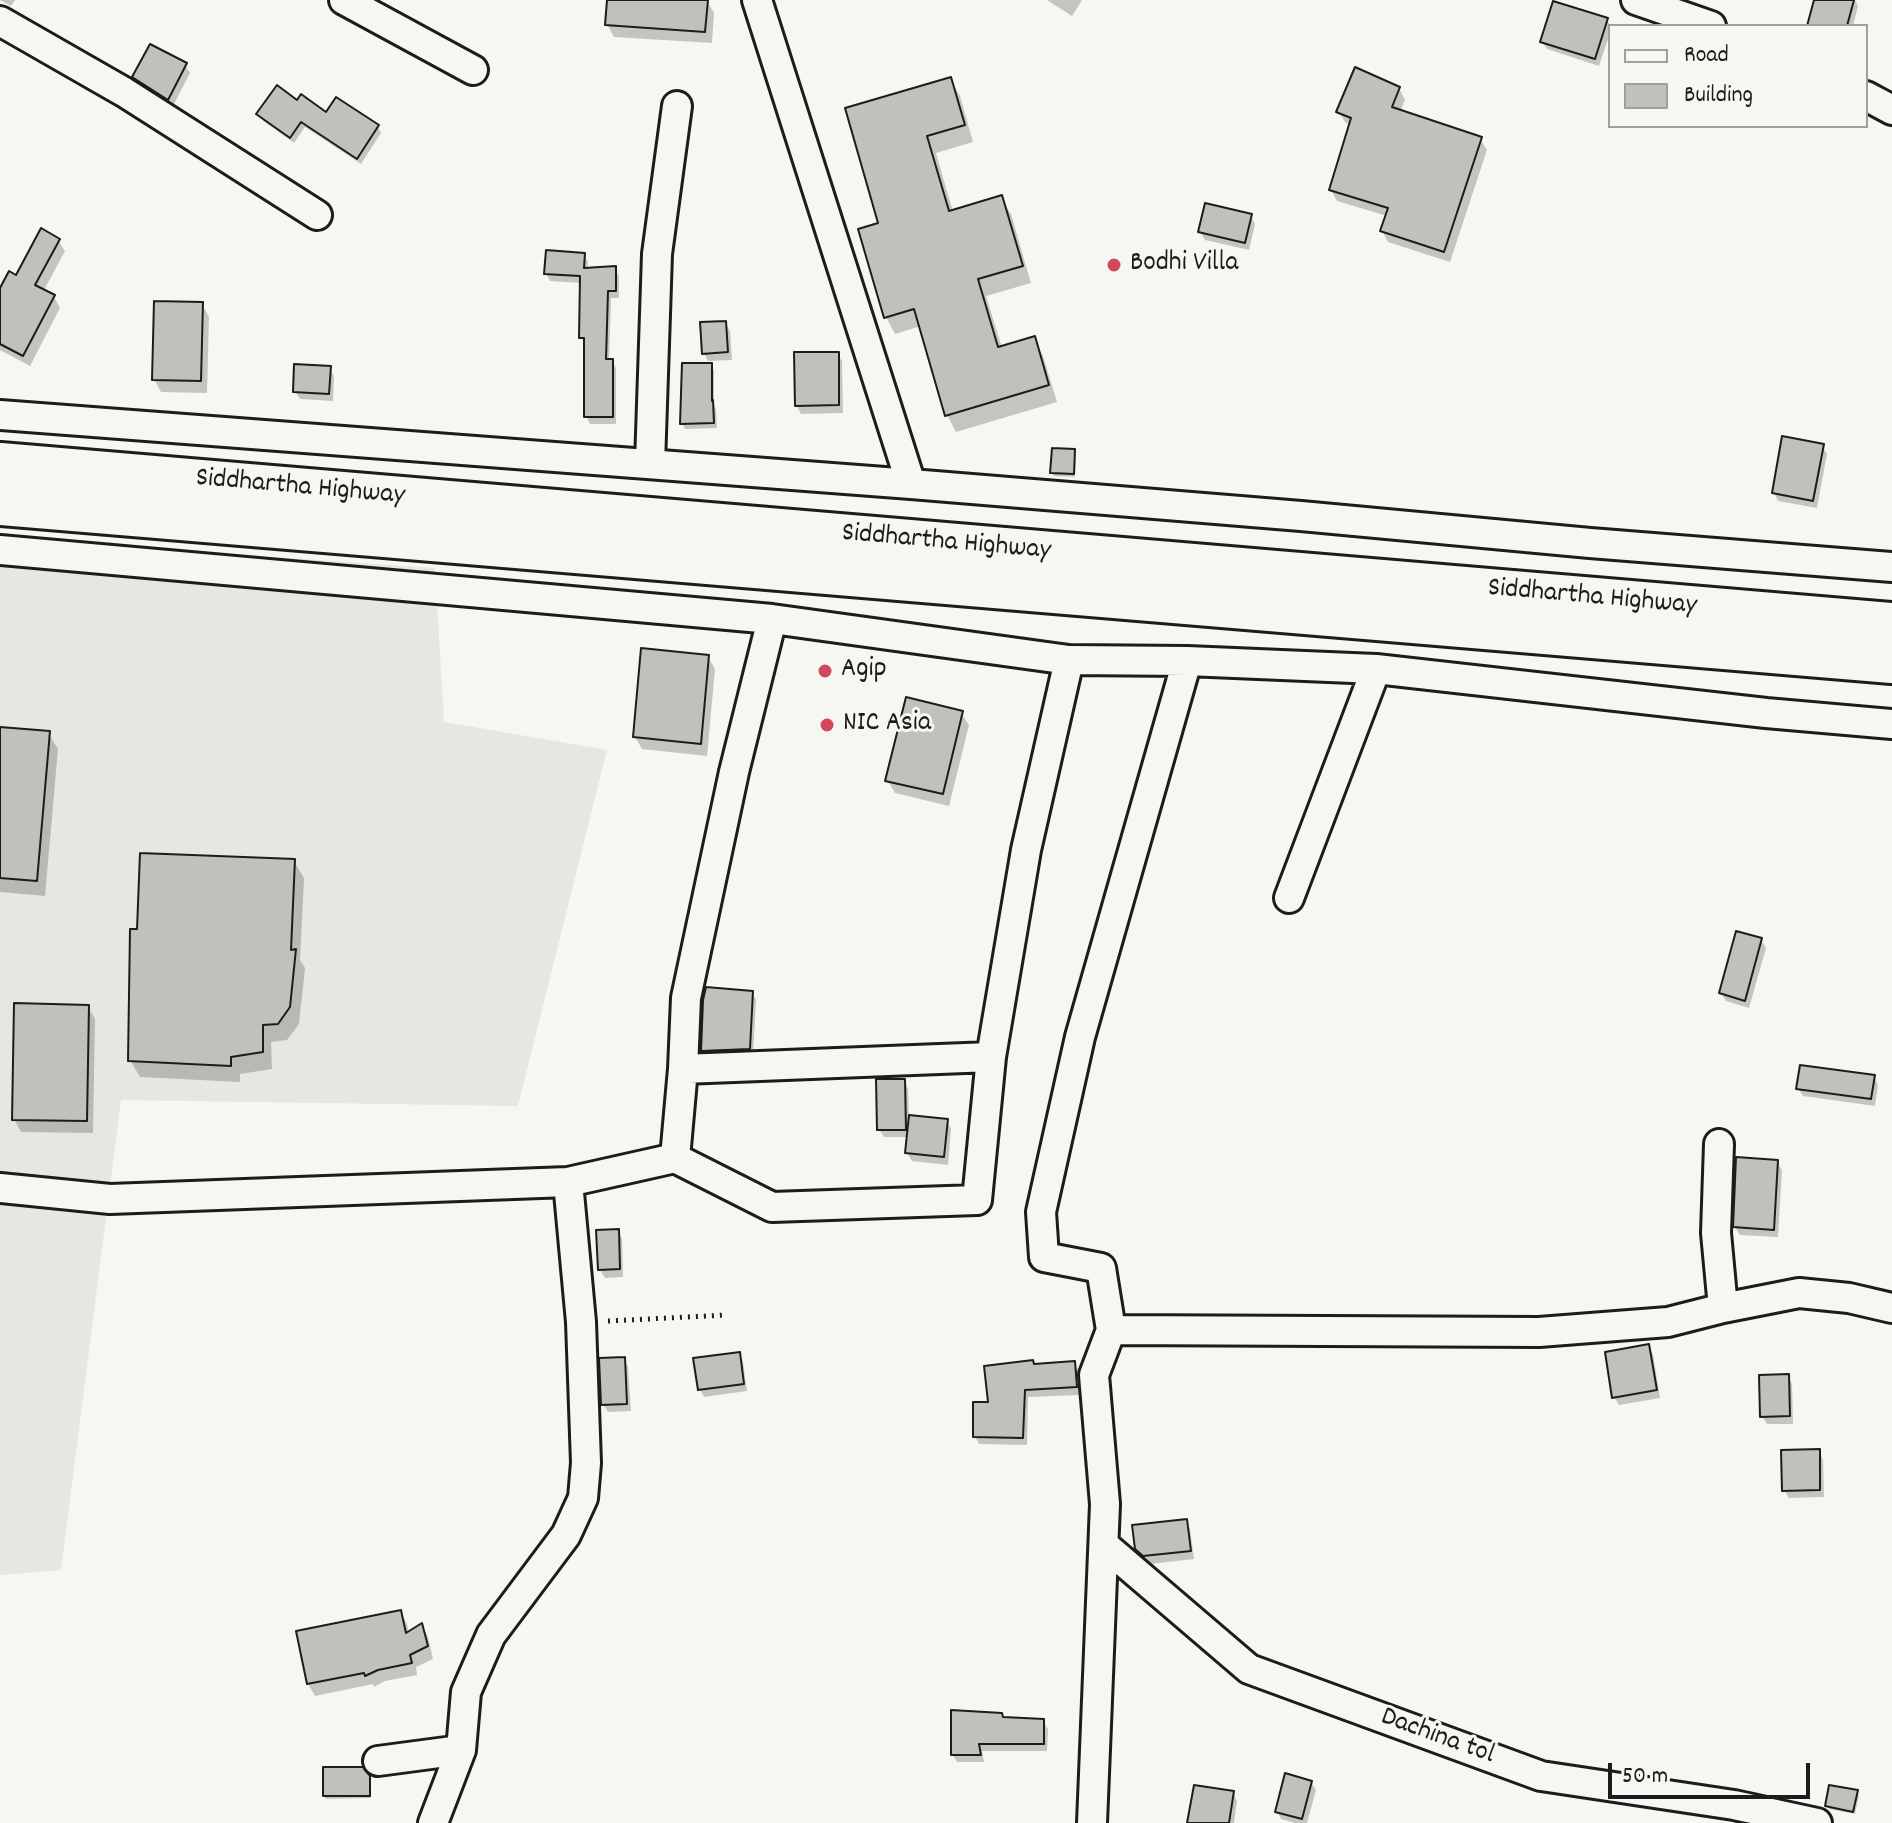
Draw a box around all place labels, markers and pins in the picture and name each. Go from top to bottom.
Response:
place label: Bodhi Villa [1130,248,1238,282]
marker: Bodhi Villa [1105,256,1123,274]
place label: Agip [841,654,887,688]
marker: Agip [816,662,834,680]
place label: NIC Asia [843,708,931,742]
marker: NIC Asia [818,716,836,734]

